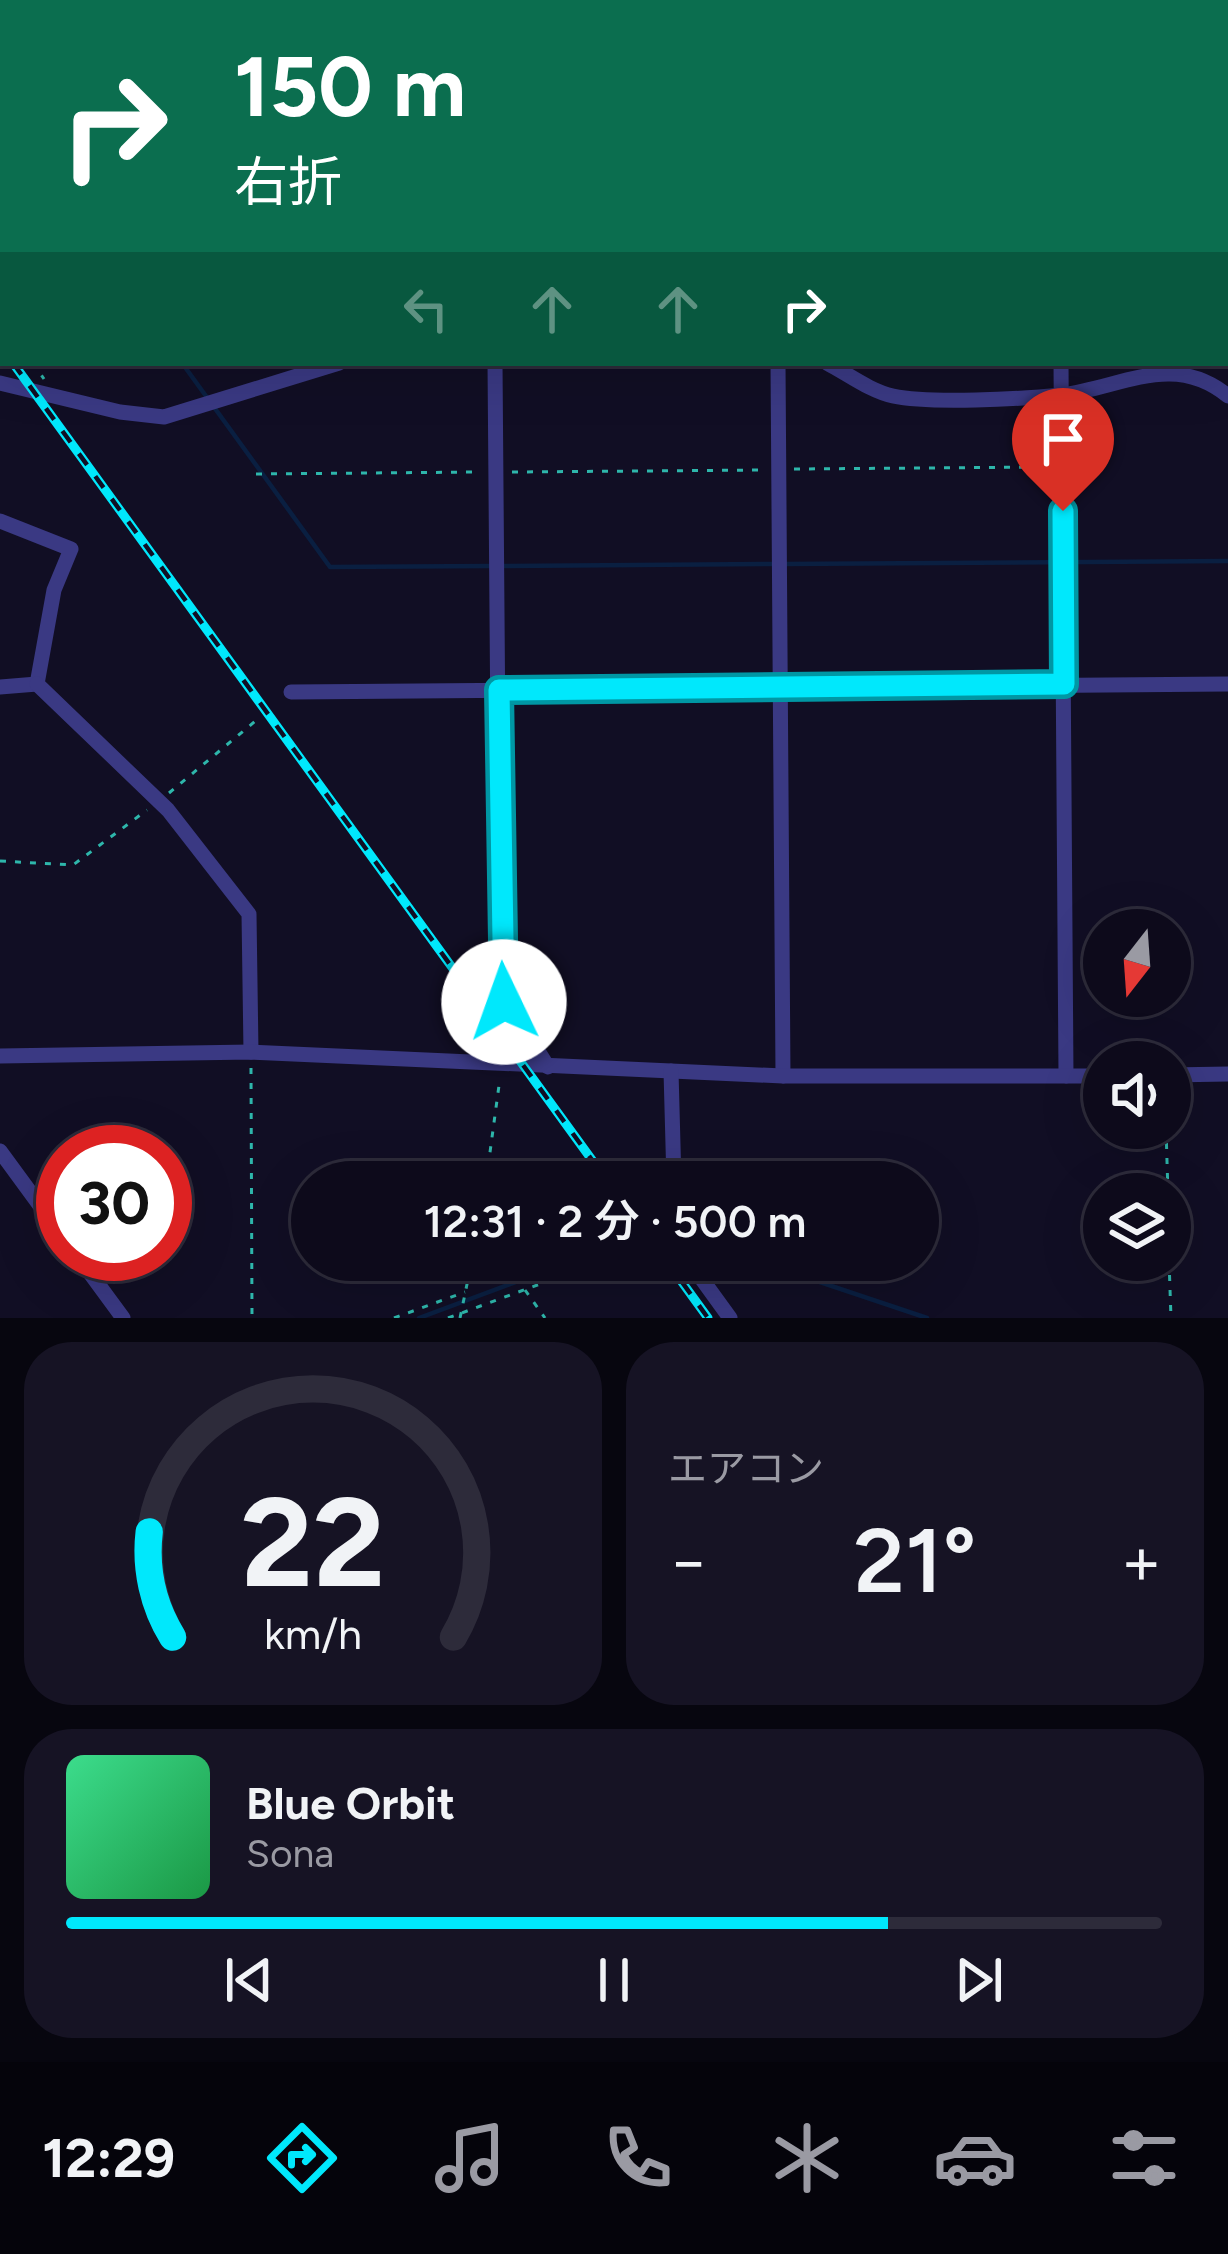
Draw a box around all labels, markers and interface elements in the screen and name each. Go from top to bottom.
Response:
text: 150 m [234,36,466,137]
icon: right [36,48,192,204]
text: 右折 [234,150,342,215]
icon: left [393,276,459,342]
icon: ahead [519,276,585,342]
icon: ahead [645,276,711,342]
icon: right [771,276,837,342]
pin [1012,388,1114,511]
icon: arrive [1030,406,1096,472]
north arrow [1083,909,1191,1017]
map controls [1083,909,1191,1281]
position arrow [441,939,567,1065]
button: sound [1083,1041,1191,1149]
speed limit sign: 30 [36,1125,192,1281]
button: layers [1083,1173,1191,1281]
text: 12:31 · 2 分 · 500 m [424,1194,806,1248]
text: エアコン [668,1445,824,1492]
text: 22 [241,1467,385,1617]
text: 21° [854,1506,976,1615]
text: − [668,1521,709,1601]
text: + [1121,1521,1162,1601]
text: km/h [264,1607,362,1659]
text: Blue Orbit [246,1776,455,1830]
text: Sona [246,1830,334,1877]
icon: previous [216,1947,282,2013]
icon: pause [581,1947,647,2013]
icon: next [946,1947,1012,2013]
icon: directions [260,2116,344,2200]
icon: music [428,2116,512,2200]
icon: phone [596,2116,680,2200]
icon: climate [765,2116,849,2200]
icon: car [933,2116,1017,2200]
icon: filters [1102,2116,1186,2200]
text: 12:29 [42,2126,175,2191]

